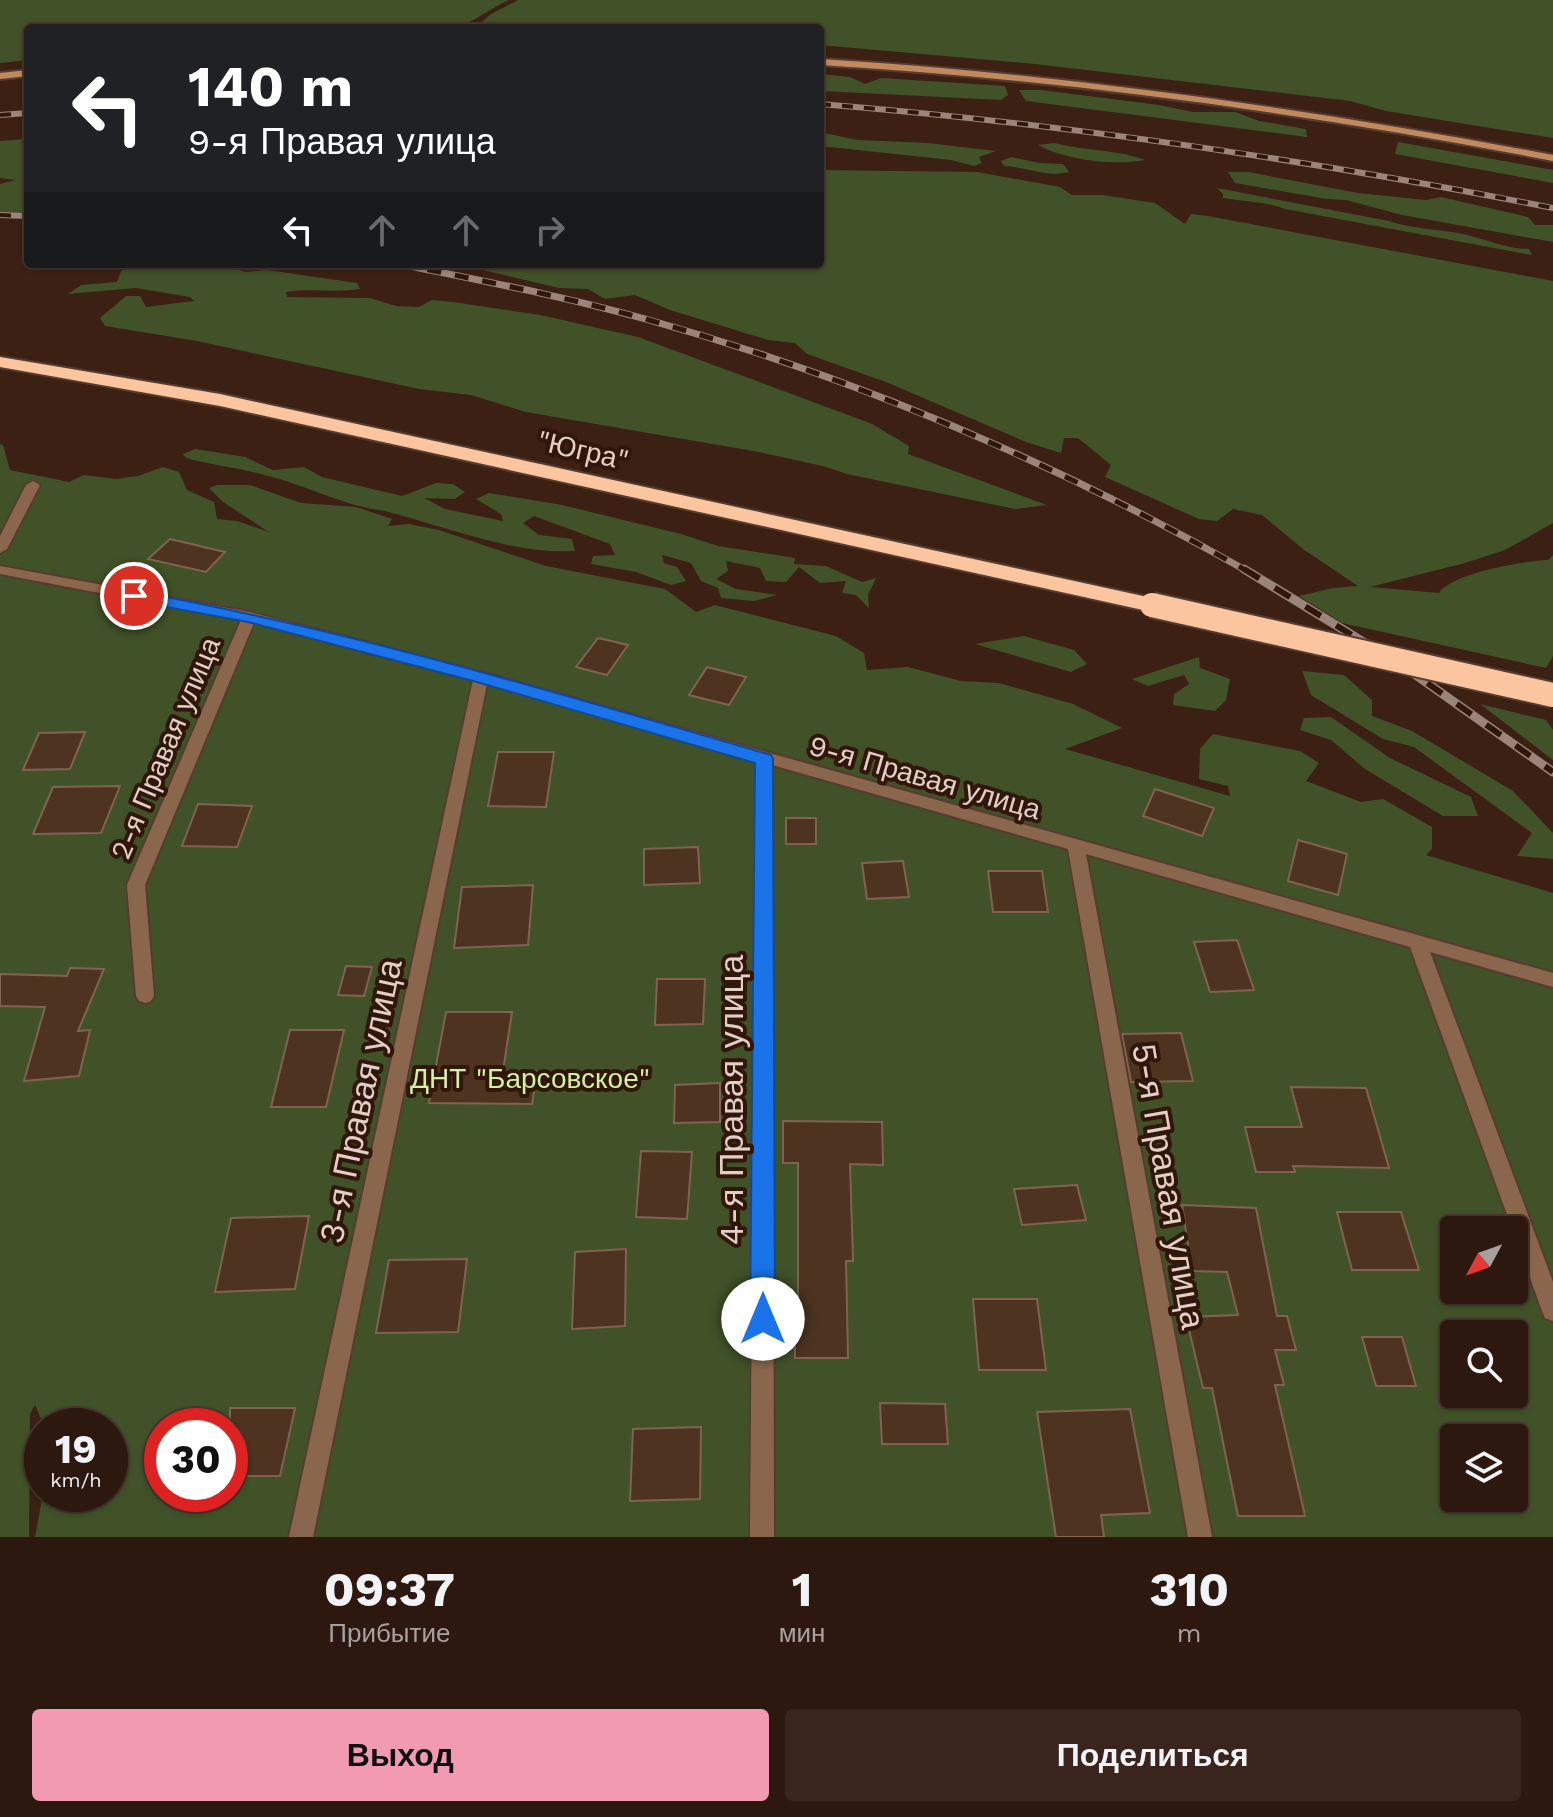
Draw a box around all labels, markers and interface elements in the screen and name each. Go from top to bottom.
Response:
text: 140 m [188,54,353,120]
icon: left [56,56,160,160]
text: 9-я Правая улица [188,121,496,163]
icon: left [276,208,320,252]
icon: ahead [360,208,404,252]
icon: ahead [444,208,488,252]
icon: right [528,208,572,252]
street label: "Югра" [534,424,632,477]
pin [100,562,168,630]
icon: arrive [112,574,156,618]
street label: 2-я Правая улица [104,632,227,864]
street label: 9-я Правая улица [805,729,1045,826]
street label: 3-я Правая улица [310,955,410,1247]
street label: 4-я Правая улица [711,955,751,1245]
street label: 5-я Правая улица [1124,1040,1214,1332]
park label: ДНТ "Барсовское" [410,1062,650,1095]
north arrow [1440,1216,1528,1304]
map controls [1440,1216,1528,1512]
position arrow [721,1277,805,1361]
button: search [1440,1320,1528,1408]
speed limit sign: 30 [144,1408,248,1512]
button: layers [1440,1424,1528,1512]
text: 19 [55,1426,97,1473]
text: km/h [50,1468,102,1492]
text: 09:37 [324,1561,455,1618]
text: 1 [792,1561,812,1618]
text: 310 [1149,1561,1229,1618]
text: Прибытие [328,1618,450,1648]
text: мин [779,1618,825,1648]
text: m [1177,1618,1202,1648]
button: Выход [32,1709,769,1801]
button: Поделиться [785,1709,1521,1801]

